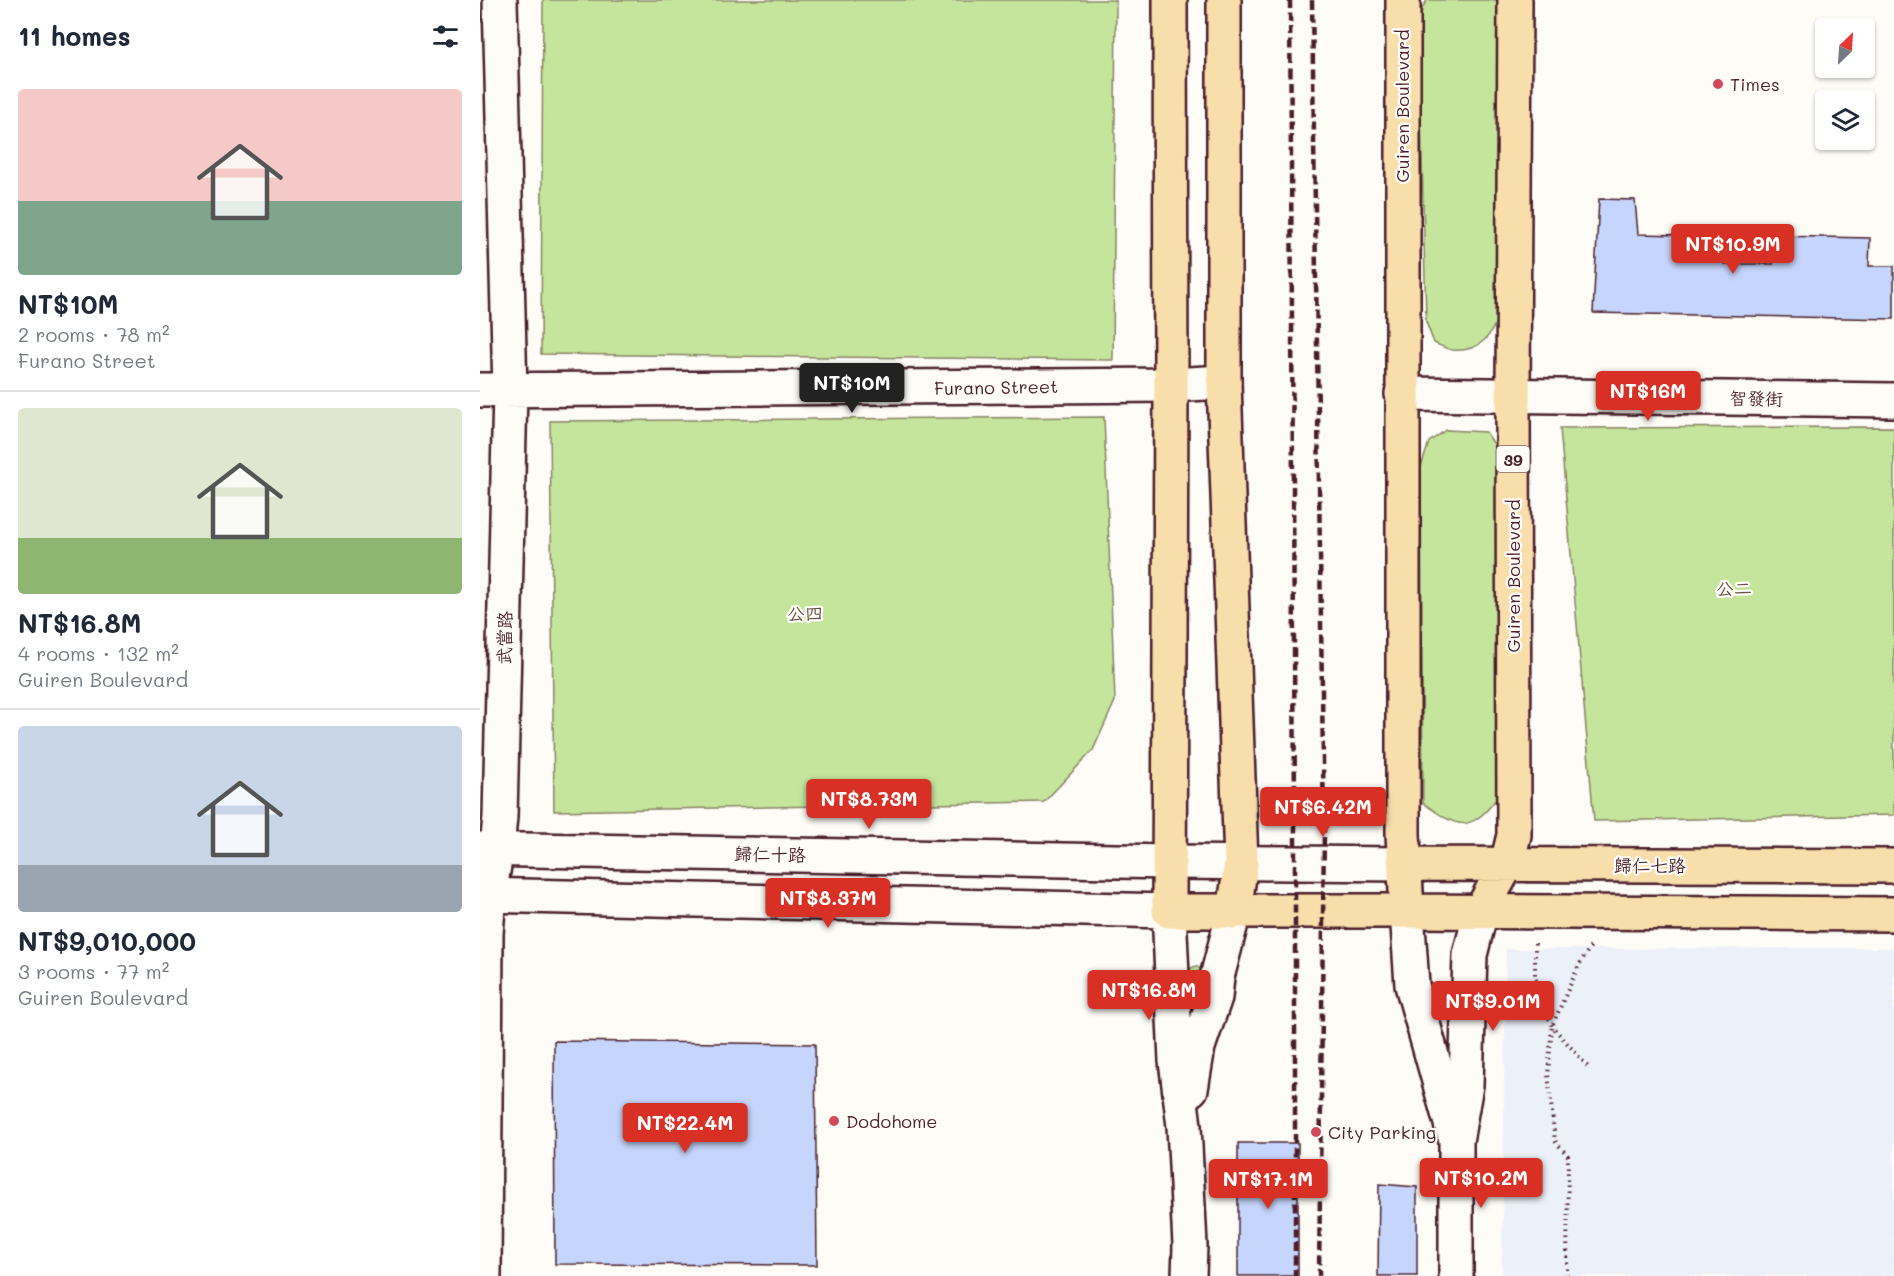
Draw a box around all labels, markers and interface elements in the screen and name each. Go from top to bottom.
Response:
north arrow [1815,18,1875,78]
map controls [1815,18,1875,150]
text: 11 homes [18,19,131,53]
icon: filters [429,20,462,53]
street label: Guiren Boulevard [1390,29,1414,183]
place label: Times [1730,72,1780,96]
marker: Times [1711,77,1725,91]
button: layers [1815,90,1875,150]
icon: home [186,128,294,236]
pin: NT$10.9M [1671,224,1795,275]
text: NT$10.9M [1685,230,1781,256]
text: NT$10M [18,287,118,321]
text: 2 rooms · 78 m² [18,321,170,347]
text: Furano Street [18,347,156,373]
pin: NT$10M [803,363,901,414]
text: NT$10M [813,369,891,395]
pin: NT$16M [1599,371,1697,422]
street label: Furano Street [934,374,1058,400]
text: NT$16M [1610,377,1686,403]
street label: 智發街 [1729,386,1783,410]
road number: 39 [1496,446,1530,472]
icon: home [186,447,294,555]
street label: Guiren Boulevard [1501,499,1525,653]
park label: 公二 [1716,576,1752,600]
park label: 公四 [787,601,823,625]
text: NT$16.8M [18,606,142,640]
street label: 武當路 [492,611,516,665]
text: 4 rooms · 132 m² [18,640,179,666]
text: Guiren Boulevard [18,666,188,692]
icon: home [186,765,294,873]
pin: NT$8.73M [807,779,931,830]
text: NT$8.73M [820,785,918,811]
pin: NT$6.42M [1261,787,1385,838]
text: NT$6.42M [1274,793,1372,819]
street label: 歸仁十路 [734,841,806,867]
street label: 歸仁七路 [1614,853,1686,877]
pin: NT$8.37M [766,878,890,929]
text: NT$8.37M [779,884,877,910]
text: NT$9,010,000 [18,924,196,958]
text: 3 rooms · 77 m² [18,958,169,984]
pin: NT$16.8M [1087,970,1211,1021]
text: NT$16.8M [1101,976,1197,1002]
pin: NT$9.01M [1431,981,1555,1032]
text: Guiren Boulevard [18,984,188,1010]
text: NT$9.01M [1445,987,1541,1013]
pin: NT$22.4M [623,1103,747,1154]
text: NT$22.4M [637,1109,733,1135]
place label: Dodohome [846,1109,937,1133]
marker: Dodohome [827,1114,841,1128]
place label: City Parking [1328,1120,1436,1144]
marker: City Parking [1309,1125,1323,1139]
pin: NT$10.2M [1419,1158,1543,1209]
pin: NT$17.1M [1206,1159,1330,1210]
text: NT$10.2M [1434,1164,1528,1190]
text: NT$17.1M [1223,1165,1313,1191]

